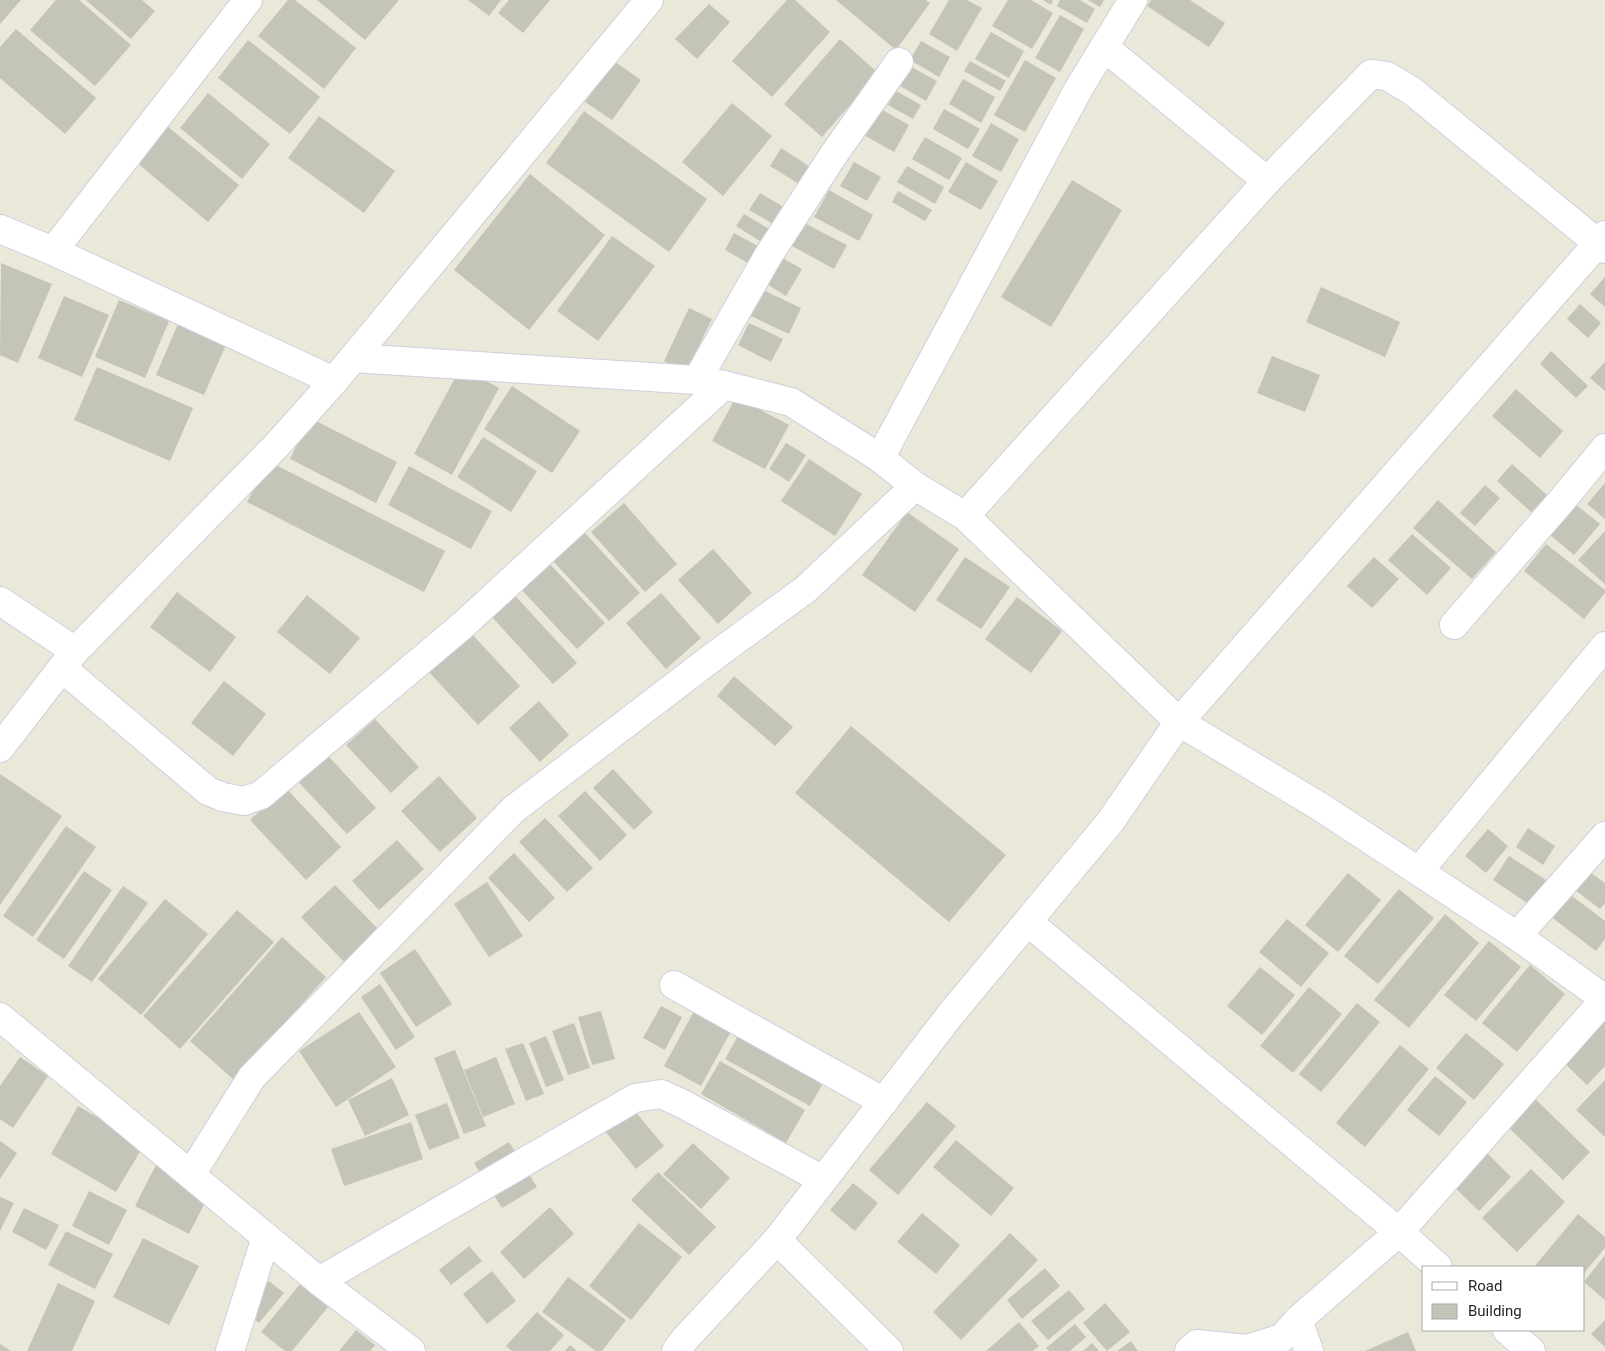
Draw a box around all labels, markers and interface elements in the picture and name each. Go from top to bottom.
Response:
legend [1422,1266,1585,1331]
text: Road [1468,1277,1502,1295]
text: Building [1468,1302,1522,1320]

